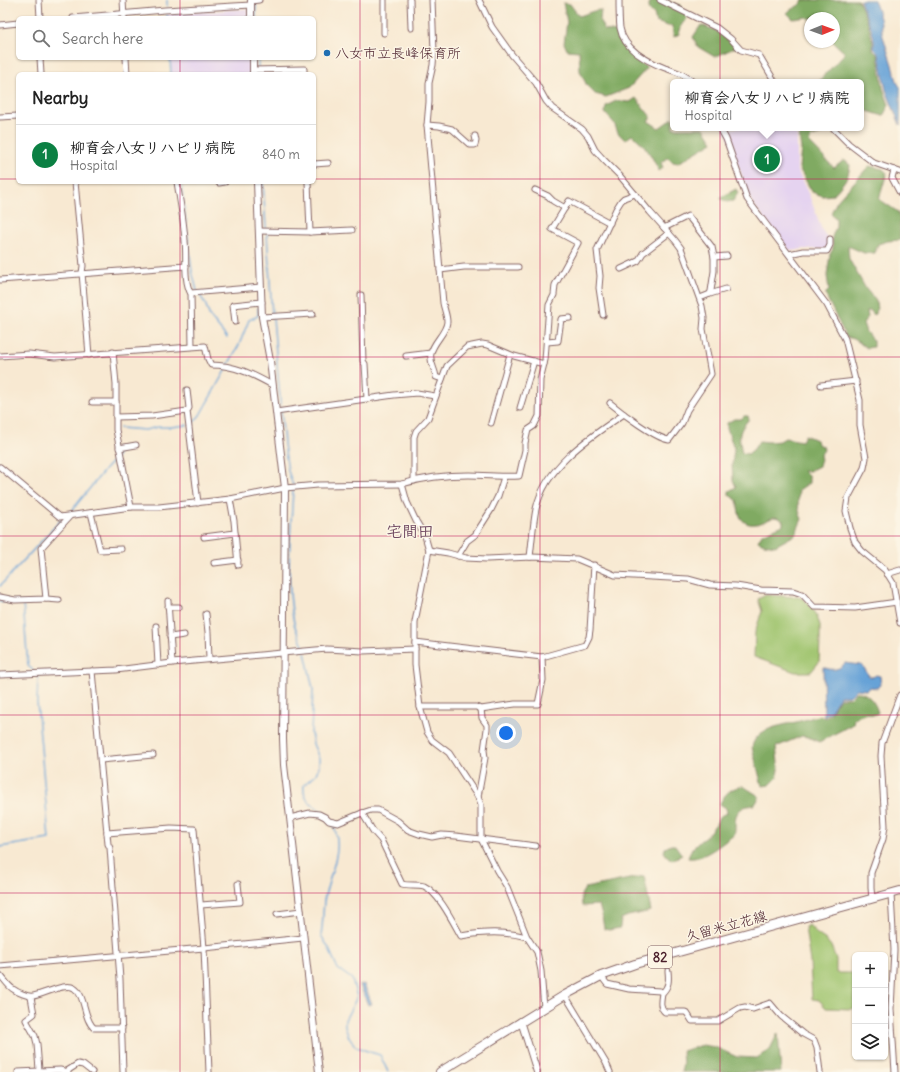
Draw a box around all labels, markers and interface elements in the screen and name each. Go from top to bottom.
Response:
north arrow [804,12,840,48]
search box [16,16,316,60]
icon: search [30,27,52,49]
text: Search here [62,29,143,48]
place label: 八女市立長峰保育所 [335,44,461,62]
marker: 八女市立長峰保育所 [322,48,332,58]
popup [670,79,864,131]
text: Nearby [32,87,88,109]
text: 柳育会八女リハビリ病院 [684,88,850,107]
text: Hospital [684,107,732,124]
text: 柳育会八女リハビリ病院 [70,138,235,157]
pin: 1 [754,144,780,174]
text: 1 [42,146,48,163]
text: 840 m [262,146,300,163]
text: Hospital [70,157,118,174]
district label: 宅間田 [386,521,434,541]
your location [496,723,516,743]
street label: 久留米立花線 [683,906,769,946]
road number: 82 [648,946,672,968]
map controls [852,952,888,1060]
button: + [852,952,888,988]
button: − [852,988,888,1024]
button: layers [852,1024,888,1060]

